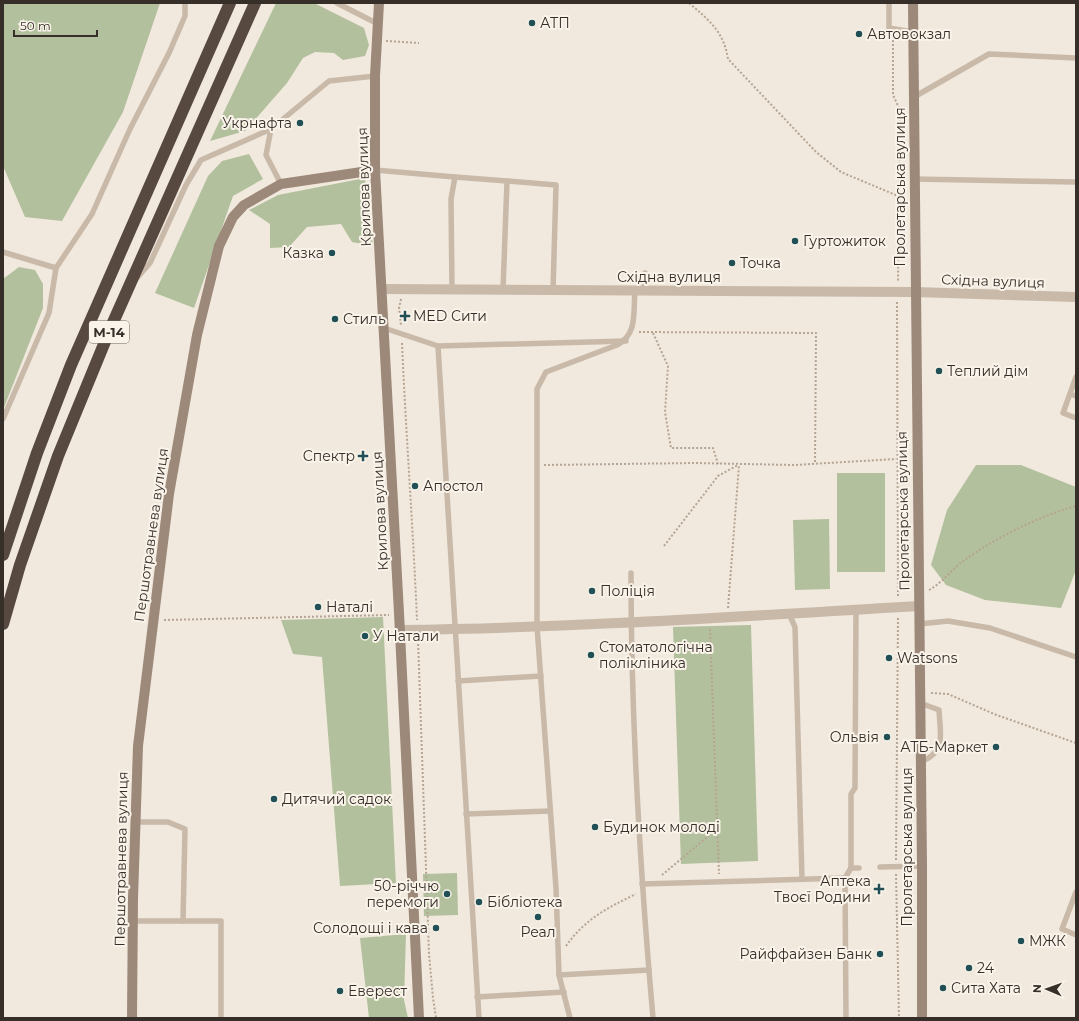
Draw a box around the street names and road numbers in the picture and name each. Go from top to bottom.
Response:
street label: Пролетарська вулиця [891,107,909,267]
street label: Крилова вулиця [353,127,375,247]
street label: Східна вулиця [617,268,721,286]
street label: Східна вулиця [941,270,1045,292]
road number: М-14 [89,321,129,343]
street label: Пролетарська вулиця [893,431,913,591]
street label: Першотравнева вулиця [130,447,172,623]
street label: Крилова вулиця [368,451,392,571]
street label: Пролетарська вулиця [898,767,916,927]
street label: Першотравнева вулиця [110,771,132,947]

